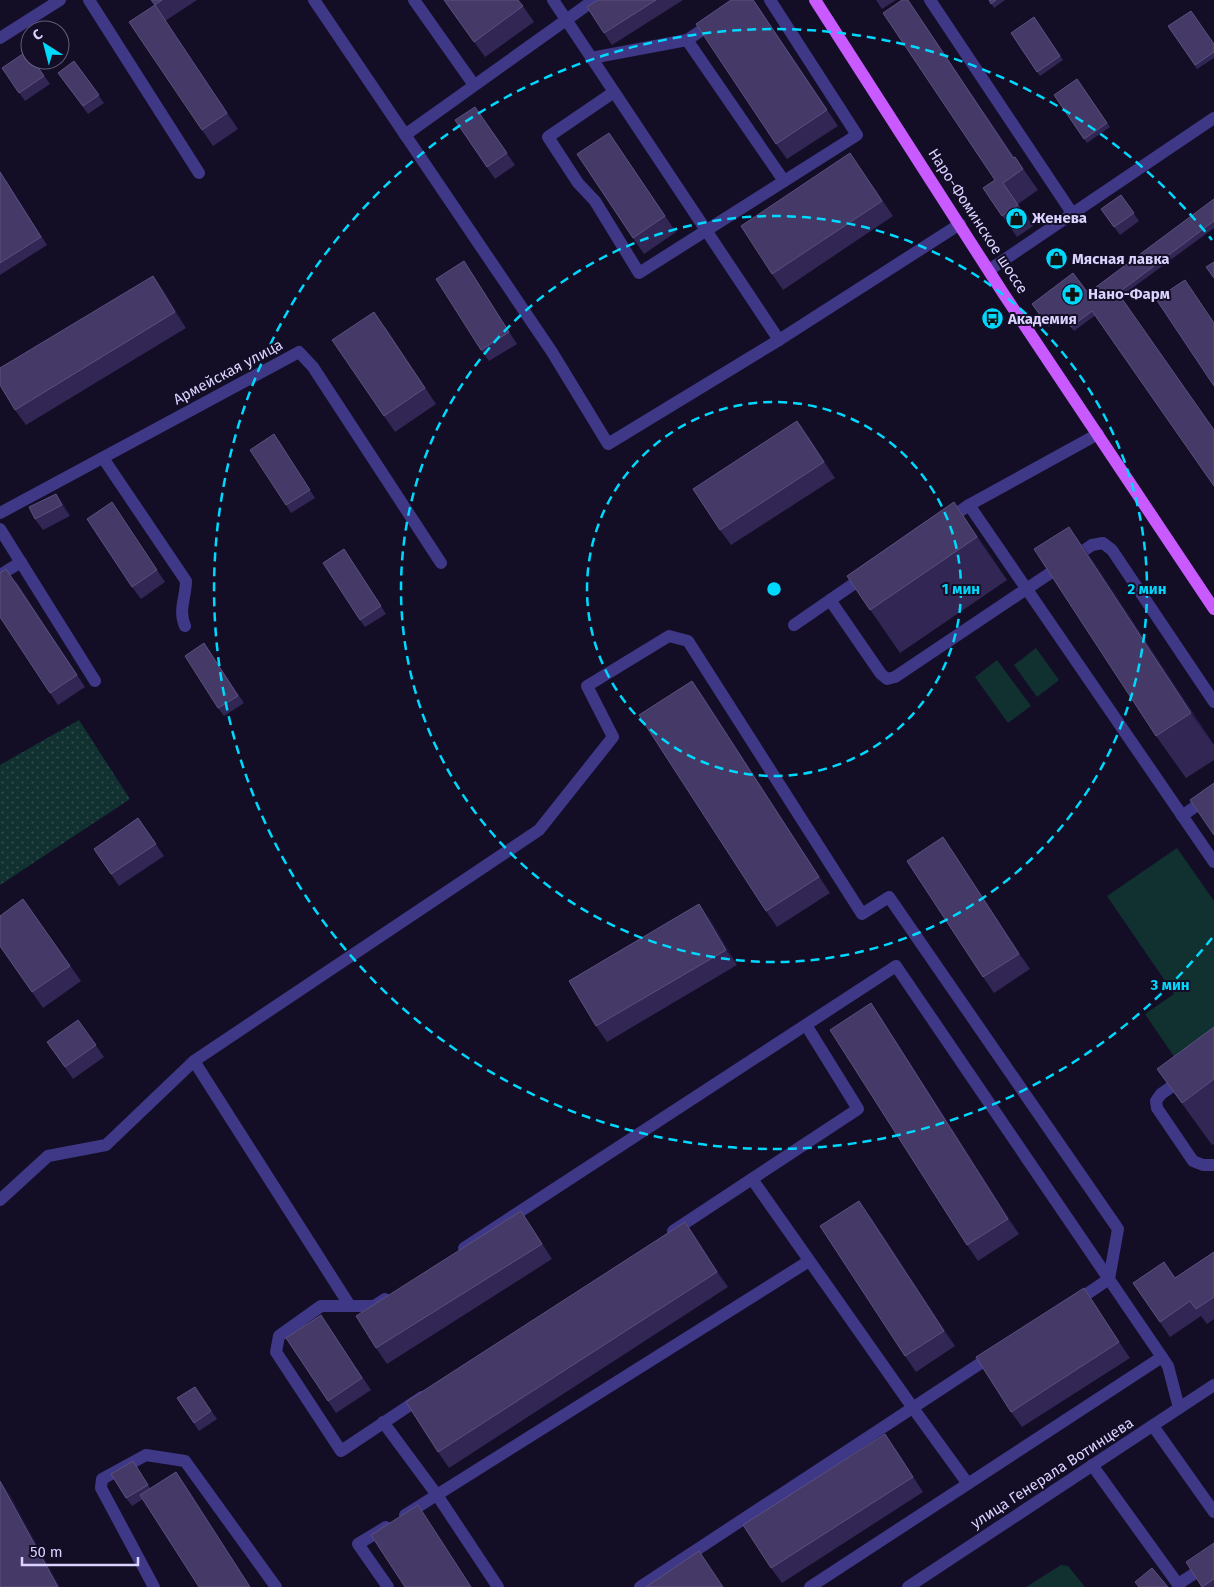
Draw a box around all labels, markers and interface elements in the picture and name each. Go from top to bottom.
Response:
north arrow [20,20,70,70]
text: С [29,26,46,44]
street label: Наро-Фоминское шоссе [924,145,1032,297]
shop icon: Женева [1004,206,1028,230]
place label: Женева [1031,209,1087,227]
shop icon: Мясная лавка [1044,247,1068,271]
place label: Мясная лавка [1072,250,1170,268]
pharmacy icon: Нано-Фарм [1060,282,1084,306]
place label: Нано-Фарм [1088,285,1170,303]
bus stop icon: Академия [980,307,1004,331]
place label: Академия [1007,310,1077,328]
street label: Армейская улица [170,335,286,409]
centre of rings [765,580,783,598]
text: 1 мин [942,580,980,598]
text: 2 мин [1127,580,1167,598]
text: 3 мин [1149,976,1190,994]
street label: улица Генерала Вотинцева [967,1414,1137,1532]
scale bar [22,1534,139,1566]
text: 50 m [30,1543,63,1561]

